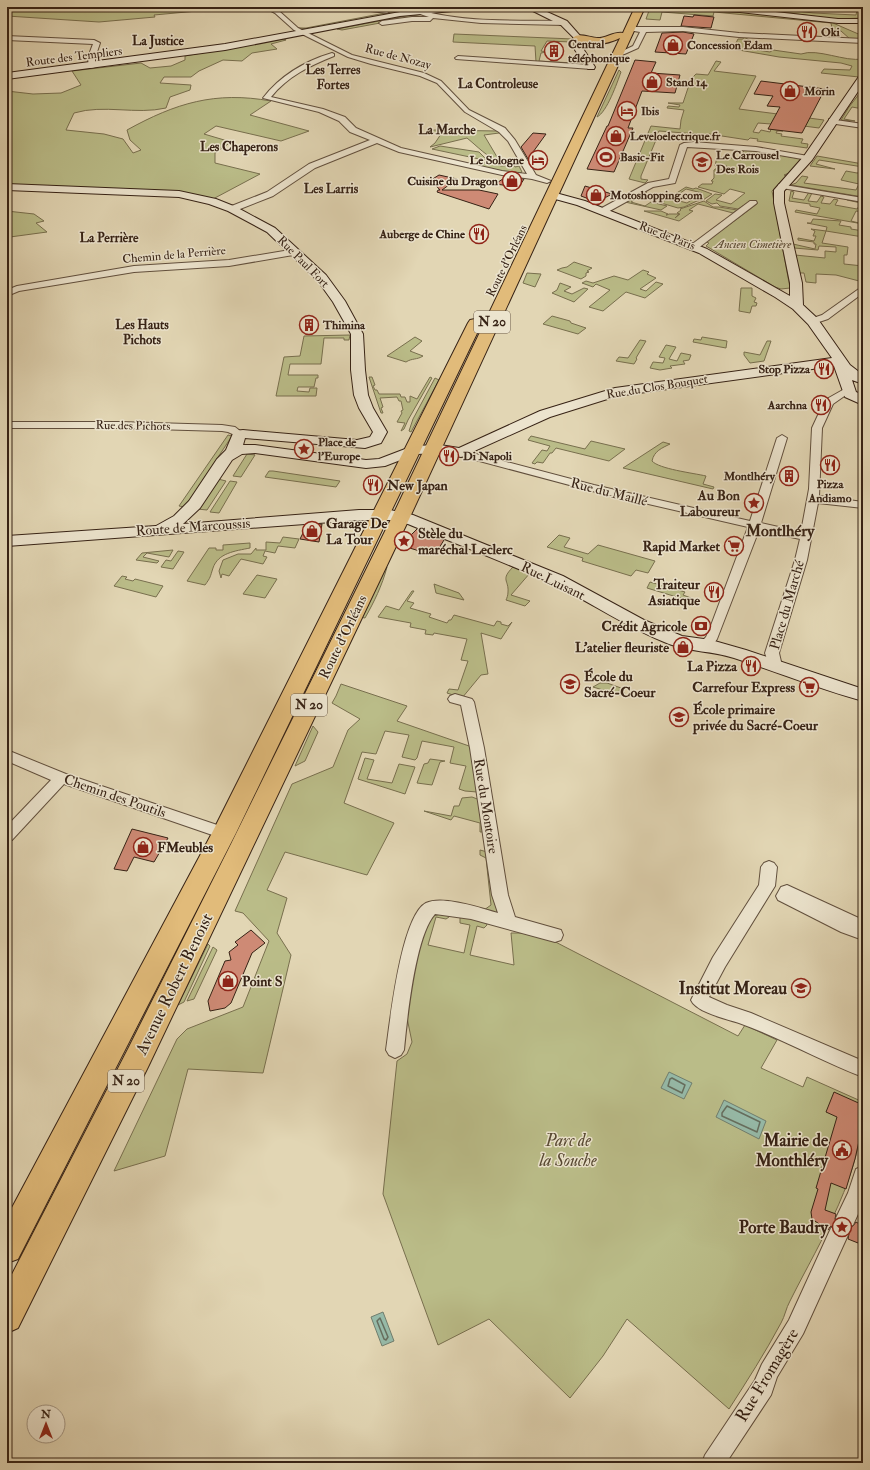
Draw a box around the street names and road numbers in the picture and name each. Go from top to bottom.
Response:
street label: Rue de Nozay [363,41,433,73]
street label: Route des Templiers [25,44,123,70]
street label: Rue de Paris [637,218,697,254]
street label: Route d'Orléans [483,223,531,299]
street label: Rue Paul Fort [274,233,332,291]
street label: Chemin de la Perrière [122,243,226,267]
road number: N 20 [474,311,510,333]
street label: Rue du Clos Bouquet [605,372,709,402]
street label: Rue des Pichots [95,418,171,434]
street label: Rue du Maillé [569,474,649,510]
street label: Route de Marcoussis [135,514,251,539]
street label: Rue Luisant [518,558,588,604]
street label: Place du Marché [766,558,808,652]
street label: Route d'Orléans [315,592,371,682]
road number: N 20 [291,694,327,716]
street label: Rue du Montoire [470,757,502,855]
street label: Chemin des Poutils [62,771,169,822]
street label: Avenue Robert Benoist [130,909,218,1059]
road number: N 20 [108,1070,144,1092]
street label: Rue Fromagère [731,1324,803,1426]

